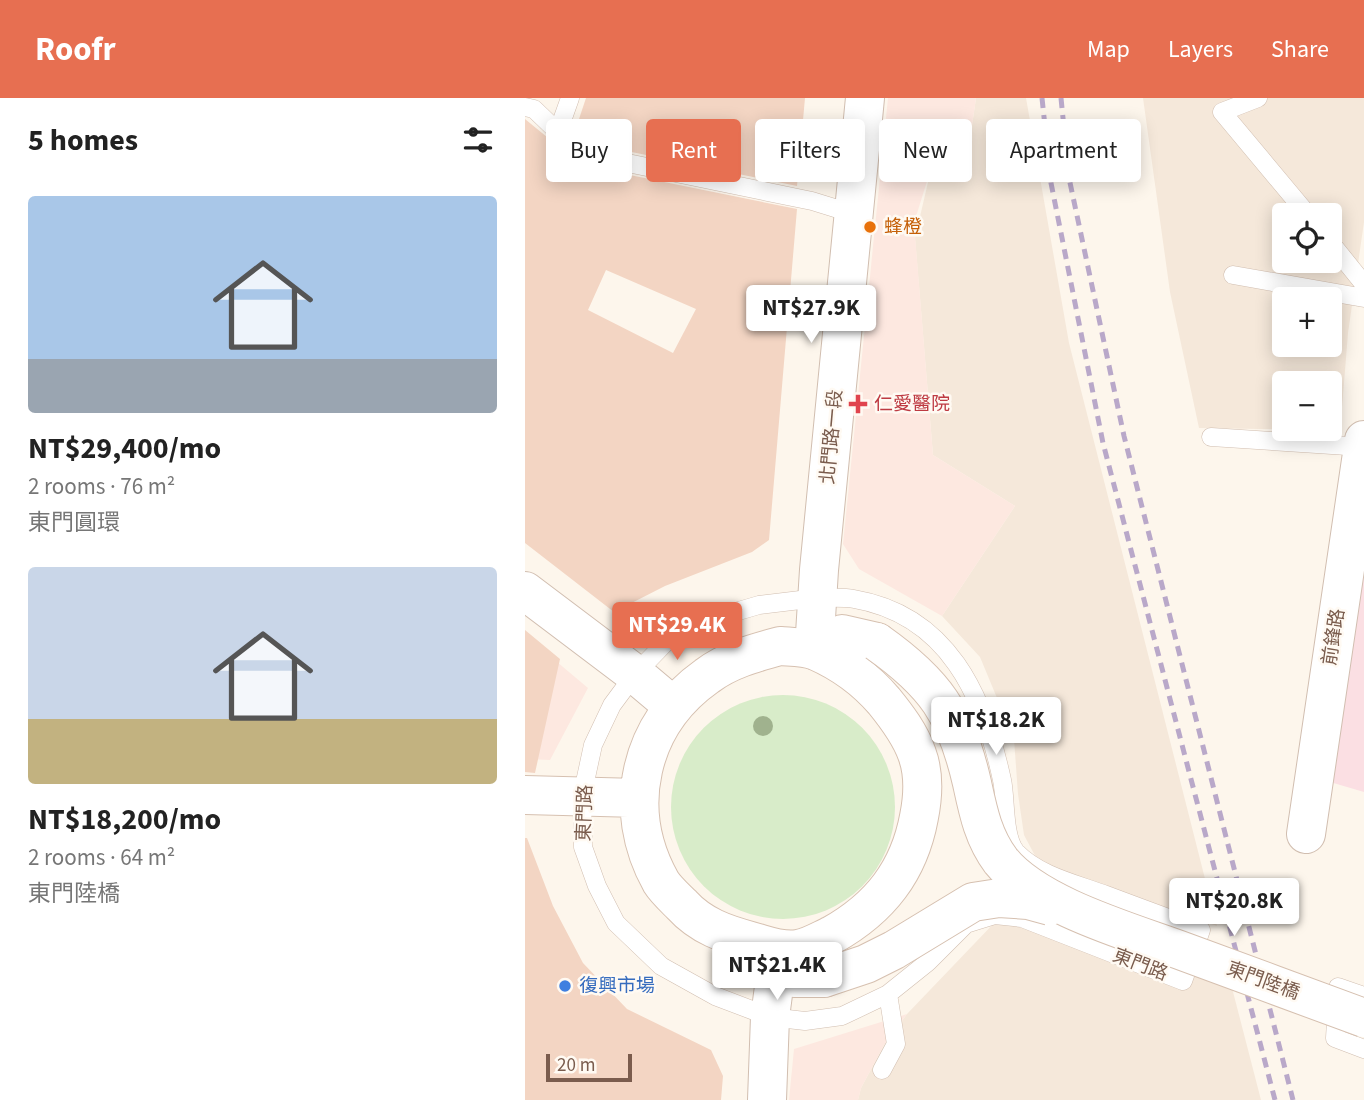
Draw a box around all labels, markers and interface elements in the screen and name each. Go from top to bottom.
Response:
text: Roofr [35,26,116,73]
text: Map [1087,32,1130,67]
text: Layers [1168,32,1233,67]
text: Share [1271,32,1329,67]
text: 5 homes [28,119,138,162]
chip: Buy [546,119,632,182]
chip: Rent [646,119,741,182]
chip: Filters [755,119,865,182]
chip: New [879,119,972,182]
chip: Apartment [986,119,1141,182]
icon: filters [459,121,497,159]
map controls [1272,203,1342,441]
button: locate [1272,203,1342,273]
place label: 蜂橙 [884,214,922,241]
marker: 蜂橙 [862,219,878,235]
icon: home [200,242,326,368]
pin: NT$27.9K [739,286,883,345]
button: + [1272,287,1342,357]
text: NT$27.9K [762,291,860,324]
button: − [1272,371,1342,441]
street label: 北門路一段 [814,388,850,486]
place label: 仁愛醫院 [874,391,950,418]
marker: 仁愛醫院 [848,394,868,414]
text: NT$29,400/mo [28,427,221,470]
text: 2 rooms · 76 m² [28,470,175,503]
text: 東門圓環 [28,506,120,539]
pin: NT$29.4K [605,602,749,662]
street label: 前鋒路 [1316,607,1352,667]
text: NT$29.4K [628,608,726,641]
icon: home [200,613,326,739]
pin: NT$18.2K [924,698,1068,757]
text: NT$18.2K [947,703,1045,736]
street label: 東門路 [571,784,599,842]
text: NT$18,200/mo [28,798,221,841]
text: 2 rooms · 64 m² [28,841,175,874]
text: 東門陸橋 [28,877,120,910]
pin: NT$20.8K [1162,878,1306,938]
text: NT$20.8K [1185,884,1283,917]
pin: NT$21.4K [705,942,849,1002]
street label: 東門路 [1109,942,1171,988]
text: NT$21.4K [728,948,826,981]
street label: 東門陸橋 [1223,955,1303,1007]
place label: 復興市場 [579,973,655,1000]
marker: 復興市場 [557,978,573,994]
scale bar [546,1051,632,1083]
text: 20 m [557,1052,595,1079]

